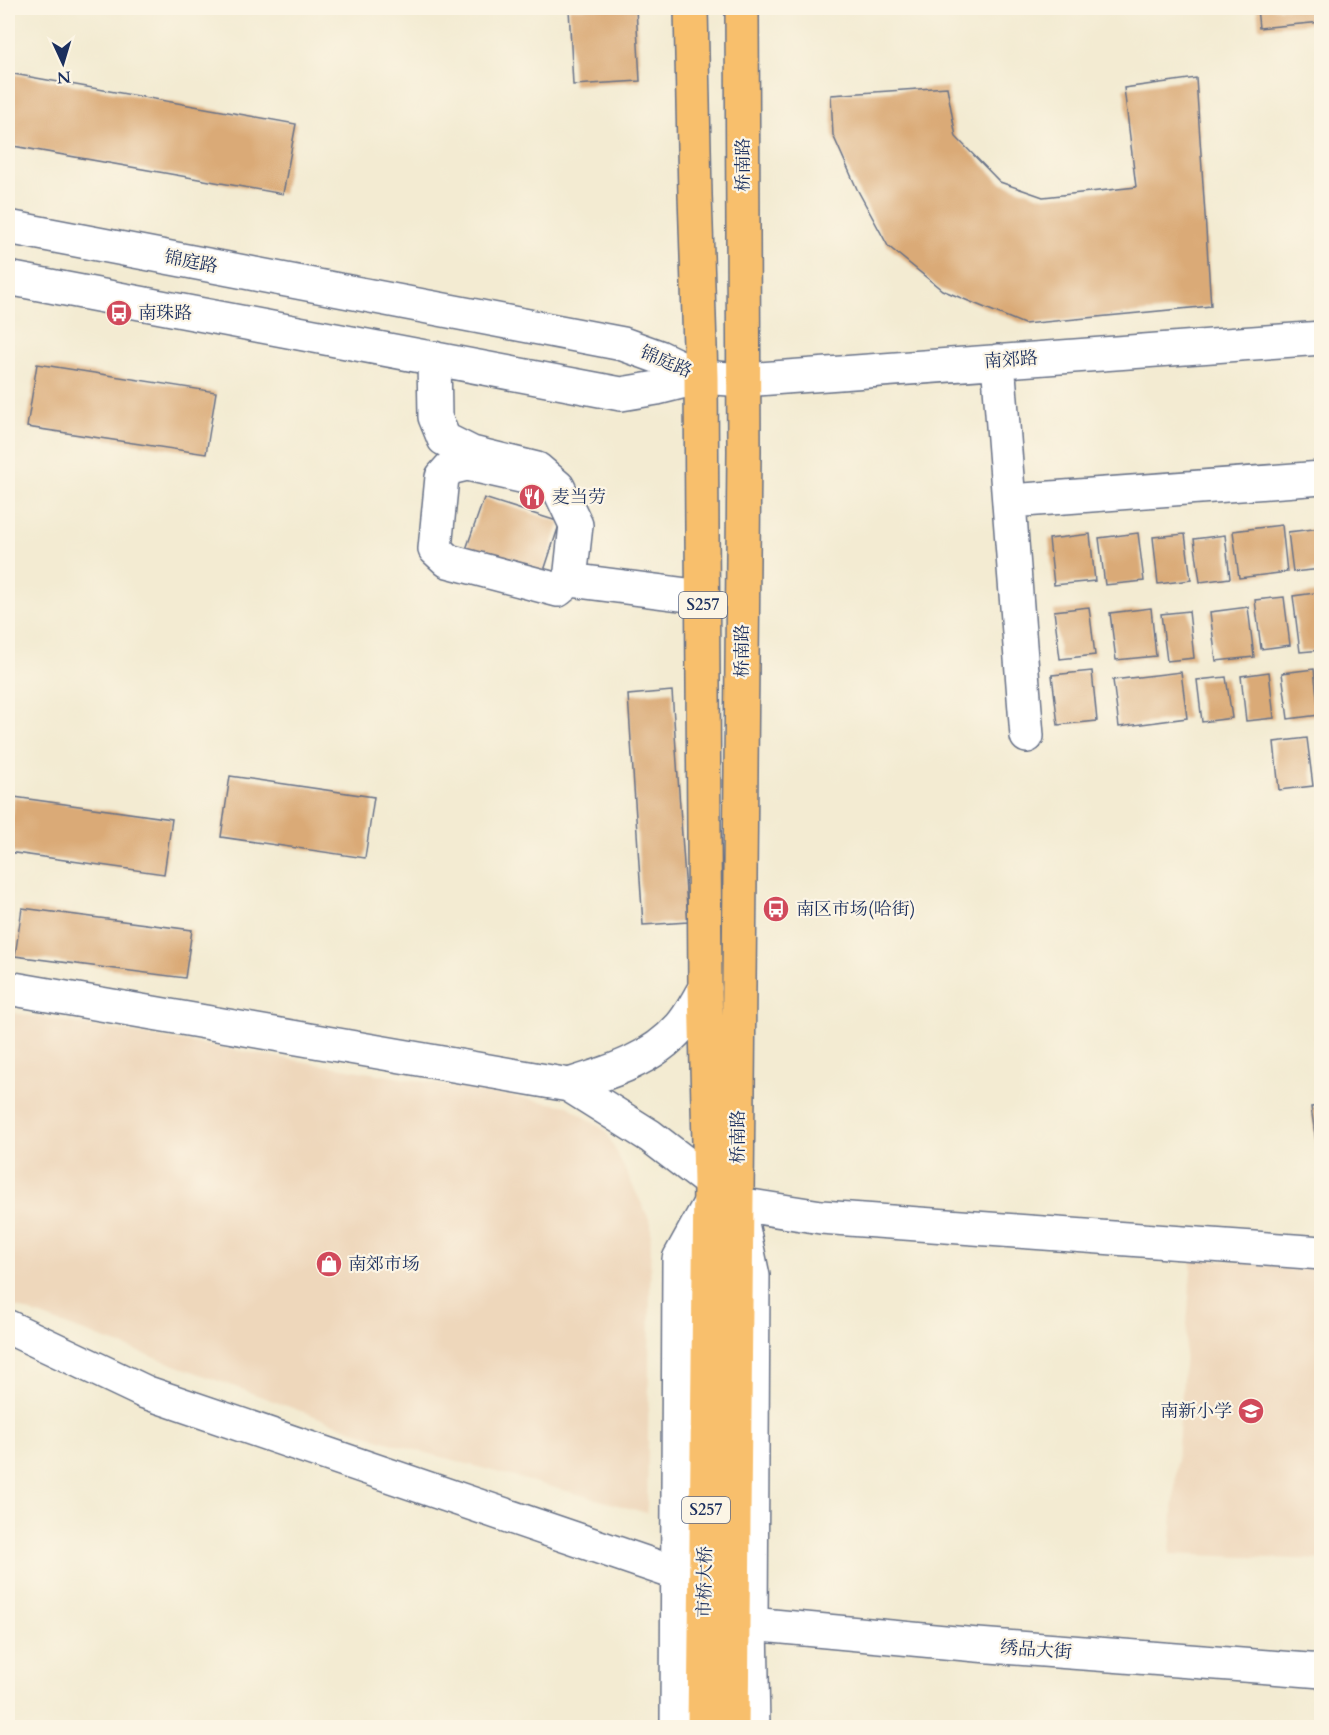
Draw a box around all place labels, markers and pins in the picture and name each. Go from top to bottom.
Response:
bus stop icon: 南珠路 [104,298,134,328]
place label: 南珠路 [138,301,192,326]
restaurant icon: 麦当劳 [517,482,547,512]
place label: 麦当劳 [552,485,606,510]
bus stop icon: 南区市场(哈街) [761,894,791,924]
place label: 南区市场(哈街) [796,897,915,922]
shop icon: 南郊市场 [314,1249,344,1279]
place label: 南郊市场 [348,1252,420,1277]
school or university icon: 南新小学 [1236,1396,1266,1426]
place label: 南新小学 [1160,1399,1232,1424]

